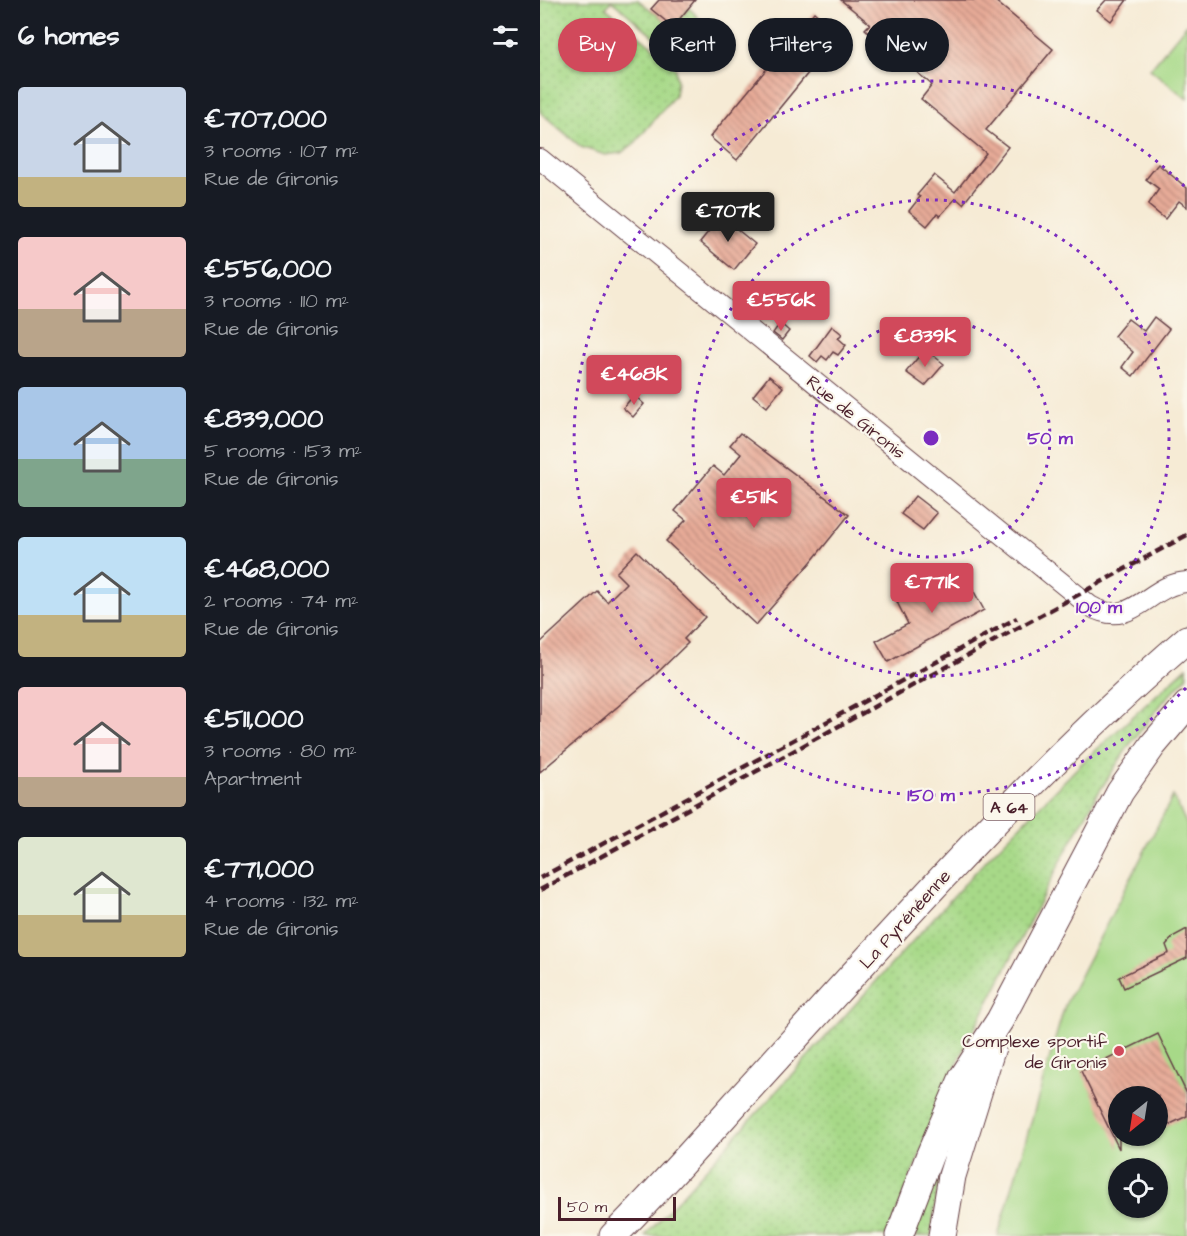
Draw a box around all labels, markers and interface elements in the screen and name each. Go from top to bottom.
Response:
text: 6 homes [18,18,120,54]
chip: Buy [558,18,637,72]
chip: Rent [649,18,736,72]
chip: Filters [748,18,853,72]
chip: New [865,18,949,72]
icon: filters [489,20,522,53]
text: €707,000 [204,101,327,137]
icon: home [66,111,138,183]
text: 3 rooms · 107 m² [204,137,359,165]
text: Rue de Gironis [204,165,339,193]
pin: €707K [686,192,770,243]
text: €707K [695,197,761,225]
text: €556,000 [204,251,332,287]
icon: home [66,261,138,333]
pin: €556K [739,281,823,332]
text: €556K [747,286,815,314]
text: 3 rooms · 110 m² [204,287,349,315]
text: Rue de Gironis [204,315,339,343]
pin: €839K [883,317,967,368]
text: €839K [894,322,956,350]
pin: €468K [592,355,676,406]
text: €468K [600,360,668,388]
street label: Rue de Gironis [801,370,911,465]
text: €839,000 [204,401,323,437]
icon: home [66,411,138,483]
text: 50 m [1027,426,1074,451]
centre of rings [921,428,941,448]
text: 5 rooms · 153 m² [204,437,362,465]
text: Rue de Gironis [204,465,339,493]
pin: €511K [712,478,796,529]
text: €511K [730,483,778,511]
text: €468,000 [204,551,329,587]
icon: home [66,561,138,633]
pin: €771K [890,563,974,614]
text: €771K [904,568,960,596]
text: 2 rooms · 74 m² [204,587,358,615]
text: 100 m [1076,595,1123,620]
text: Rue de Gironis [204,615,339,643]
text: €511,000 [204,701,304,737]
icon: home [66,711,138,783]
text: 3 rooms · 80 m² [204,737,357,765]
text: Apartment [204,765,302,793]
text: 150 m [907,783,956,808]
road number: A 64 [984,794,1034,820]
text: €771,000 [204,851,314,887]
icon: home [66,861,138,933]
street label: La Pyrénéenne [854,864,958,975]
text: 4 rooms · 132 m² [204,887,359,915]
text: Rue de Gironis [204,915,339,943]
place label: Complexe sportif de Gironis [962,1029,1107,1075]
marker: Complexe sportif de Gironis [1112,1044,1126,1058]
north arrow [1108,1086,1168,1146]
map controls [1108,1086,1168,1218]
button: locate [1108,1158,1168,1218]
scale bar [558,1194,676,1222]
text: 50 m [567,1196,607,1218]

